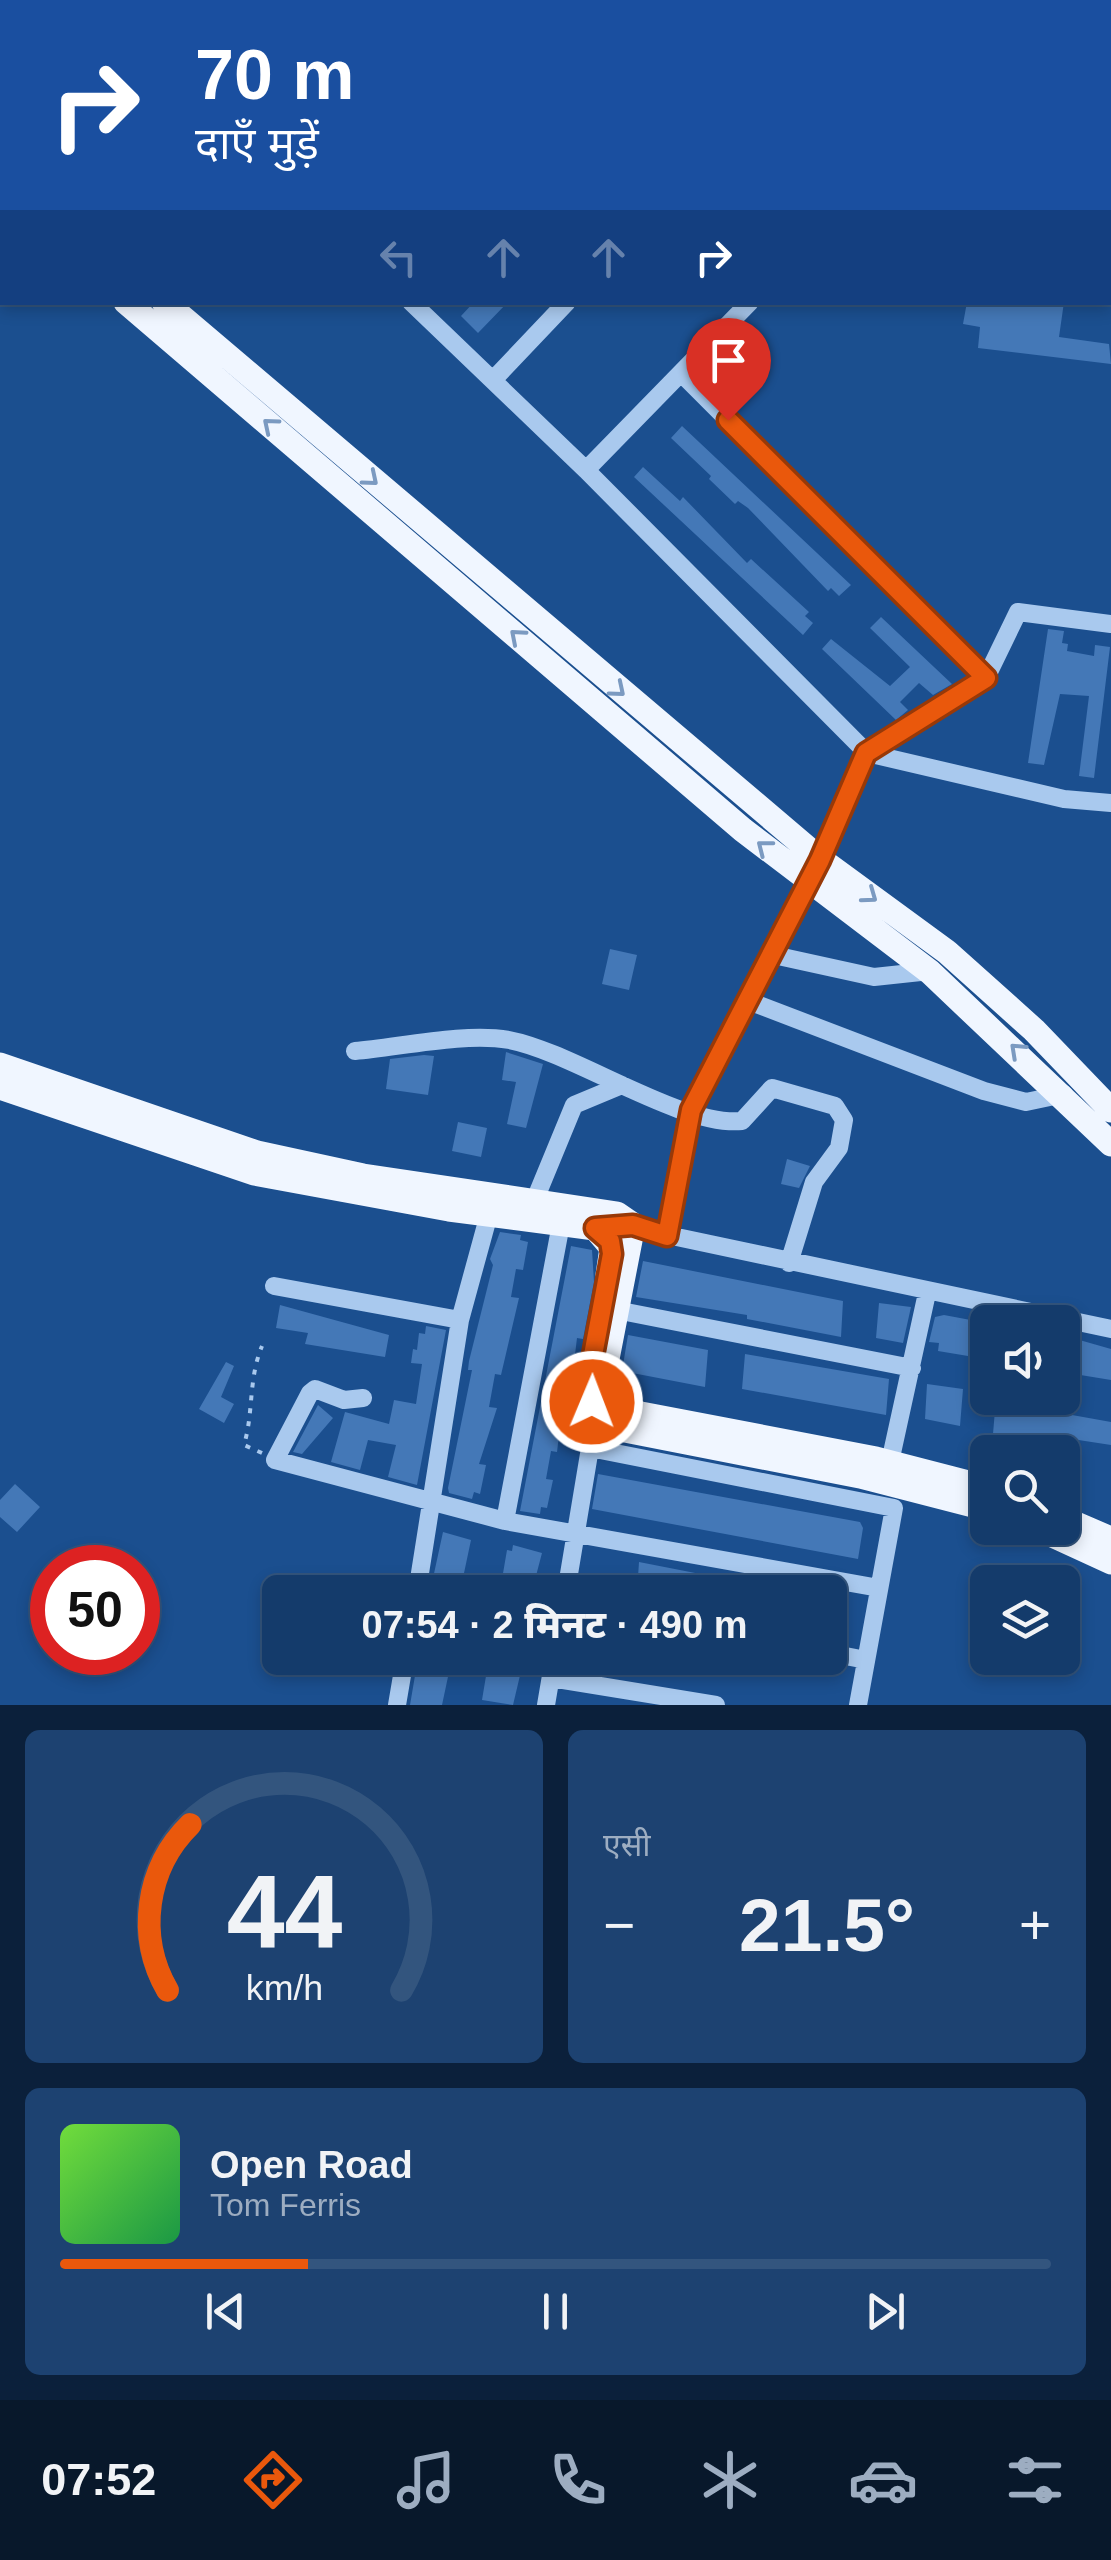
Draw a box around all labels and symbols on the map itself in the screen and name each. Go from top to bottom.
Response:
pin [686,318,771,421]
one-way arrow [263,418,282,436]
one-way arrow [359,468,378,486]
one-way arrow [511,629,529,647]
one-way arrow [607,679,625,697]
one-way arrow [758,841,776,858]
one-way arrow [859,884,877,901]
one-way arrow [1011,1044,1029,1062]
position arrow [540,1350,644,1454]
speed limit sign: 50 [30,1545,160,1675]

